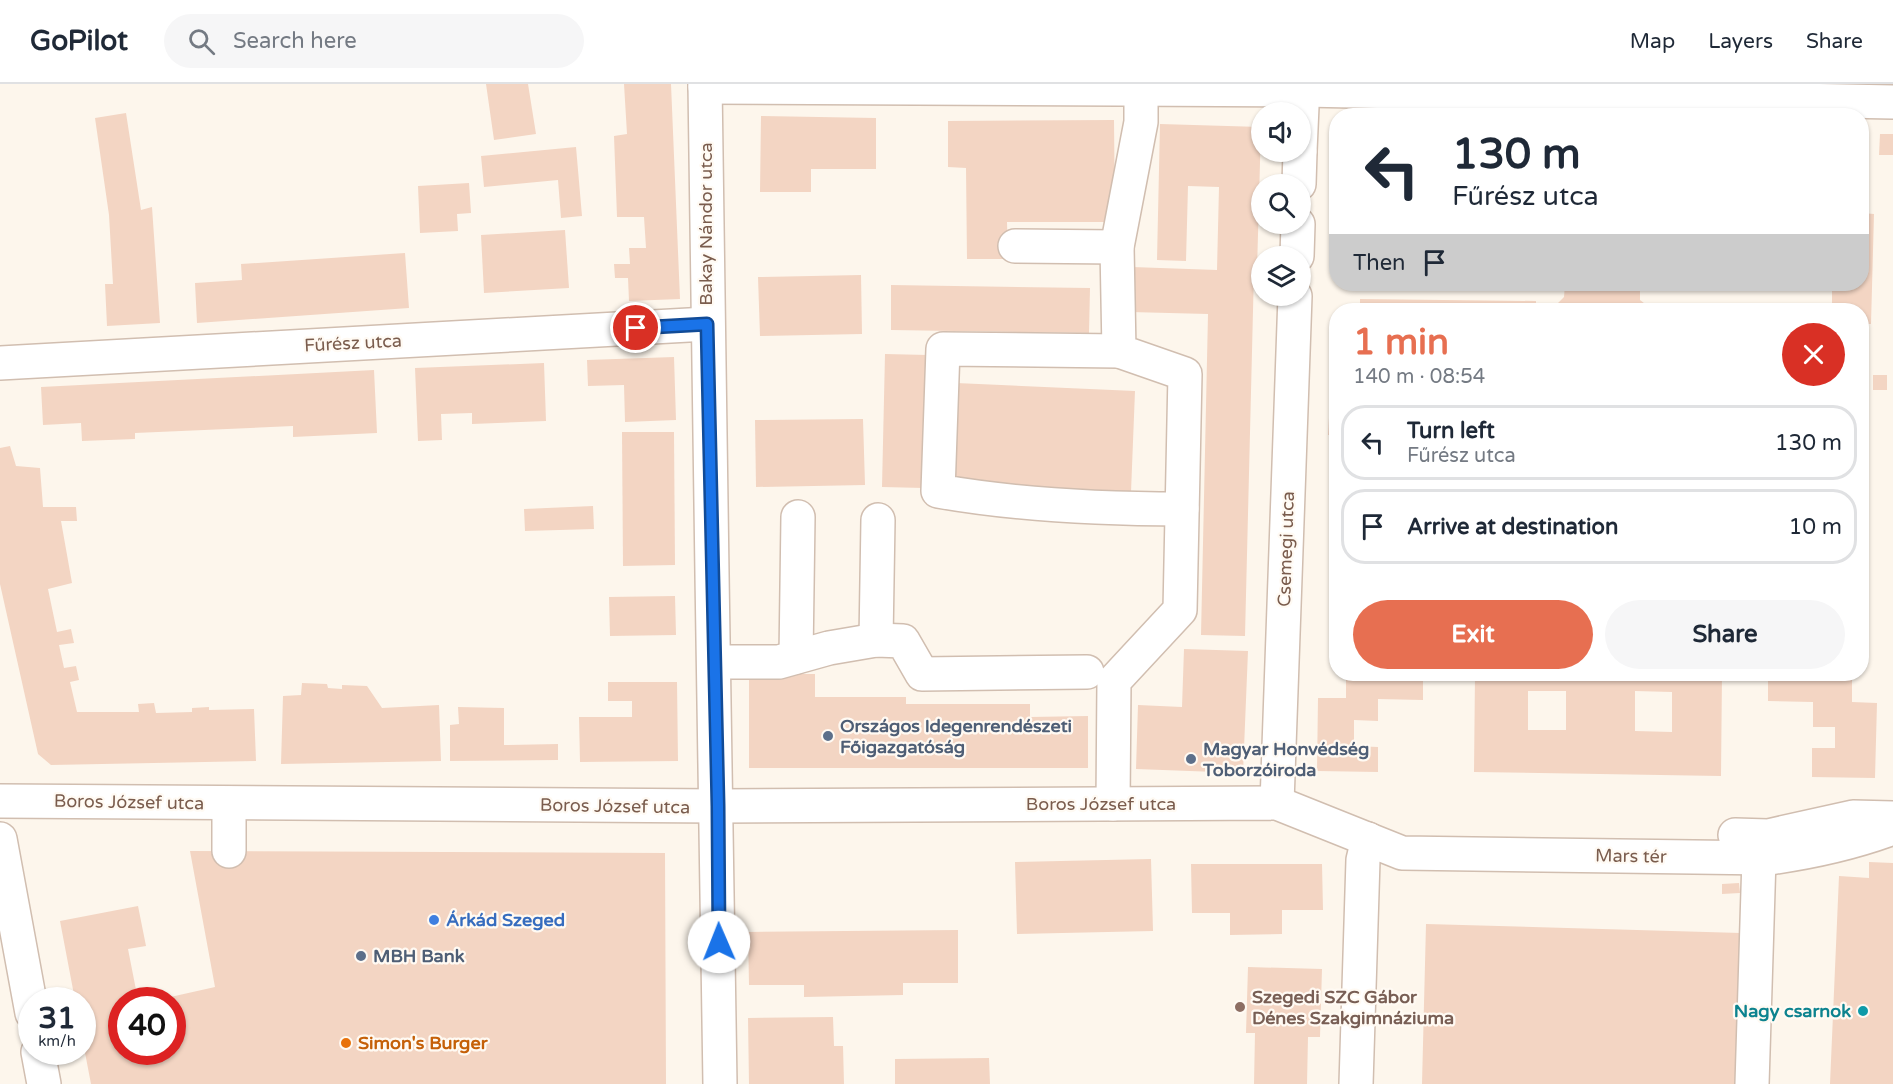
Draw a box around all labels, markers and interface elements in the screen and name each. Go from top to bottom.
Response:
search box [164,14,584,68]
text: GoPilot [30,24,128,58]
icon: search [185,25,218,58]
text: Search here [233,28,357,54]
text: Map [1630,29,1675,54]
text: Layers [1708,29,1773,54]
text: Share [1806,29,1863,54]
map controls [1251,102,1311,306]
button: sound [1251,102,1311,162]
text: 130 m [1452,129,1581,180]
icon: left [1353,132,1431,210]
street label: Bakay Nándor utca [695,142,717,306]
button: search [1251,174,1311,234]
text: Fűrész utca [1452,180,1599,213]
button: layers [1251,246,1311,306]
icon: arrive [1418,246,1451,279]
text: Then [1353,250,1406,276]
pin [610,302,661,353]
icon: arrive [619,311,652,344]
text: 1 min [1353,321,1449,364]
button: close [1782,323,1845,386]
street label: Fűrész utca [304,329,402,357]
text: 140 m · 08:54 [1353,365,1485,389]
text: Turn left [1407,418,1495,444]
icon: left [1356,426,1389,459]
text: 130 m [1775,430,1842,456]
text: Fűrész utca [1407,444,1516,468]
street label: Csemegi utca [1273,491,1299,607]
icon: arrive [1356,510,1389,543]
text: Arrive at destination [1407,514,1618,540]
text: 10 m [1788,514,1842,540]
button: Exit [1353,600,1593,669]
button: Share [1605,600,1845,669]
place label: Országos Idegenrendészeti Főigazgatóság [840,715,1072,758]
marker: Országos Idegenrendészeti Főigazgatóság [821,729,835,743]
place label: Magyar Honvédség Toborzóiroda [1202,738,1369,781]
marker: Magyar Honvédség Toborzóiroda [1184,752,1198,766]
street label: Boros József utca [54,790,204,814]
street label: Boros József utca [1026,793,1176,815]
street label: Boros József utca [540,794,690,818]
street label: Mars tér [1595,844,1667,868]
place label: Árkád Szeged [446,909,565,931]
position arrow [687,910,751,974]
marker: Árkád Szeged [427,913,441,927]
place label: MBH Bank [373,945,465,967]
marker: MBH Bank [354,949,368,963]
place label: Szegedi SZC Gábor Dénes Szakgimnáziuma [1252,986,1454,1029]
speed limit sign: 40 [108,987,186,1065]
text: 31 [38,1000,76,1037]
marker: Szegedi SZC Gábor Dénes Szakgimnáziuma [1233,1000,1247,1014]
place label: Nagy csarnok [1734,1000,1851,1022]
marker: Nagy csarnok [1856,1004,1870,1018]
text: km/h [38,1032,76,1050]
place label: Simon's Burger [358,1032,489,1054]
marker: Simon's Burger [339,1036,353,1050]

